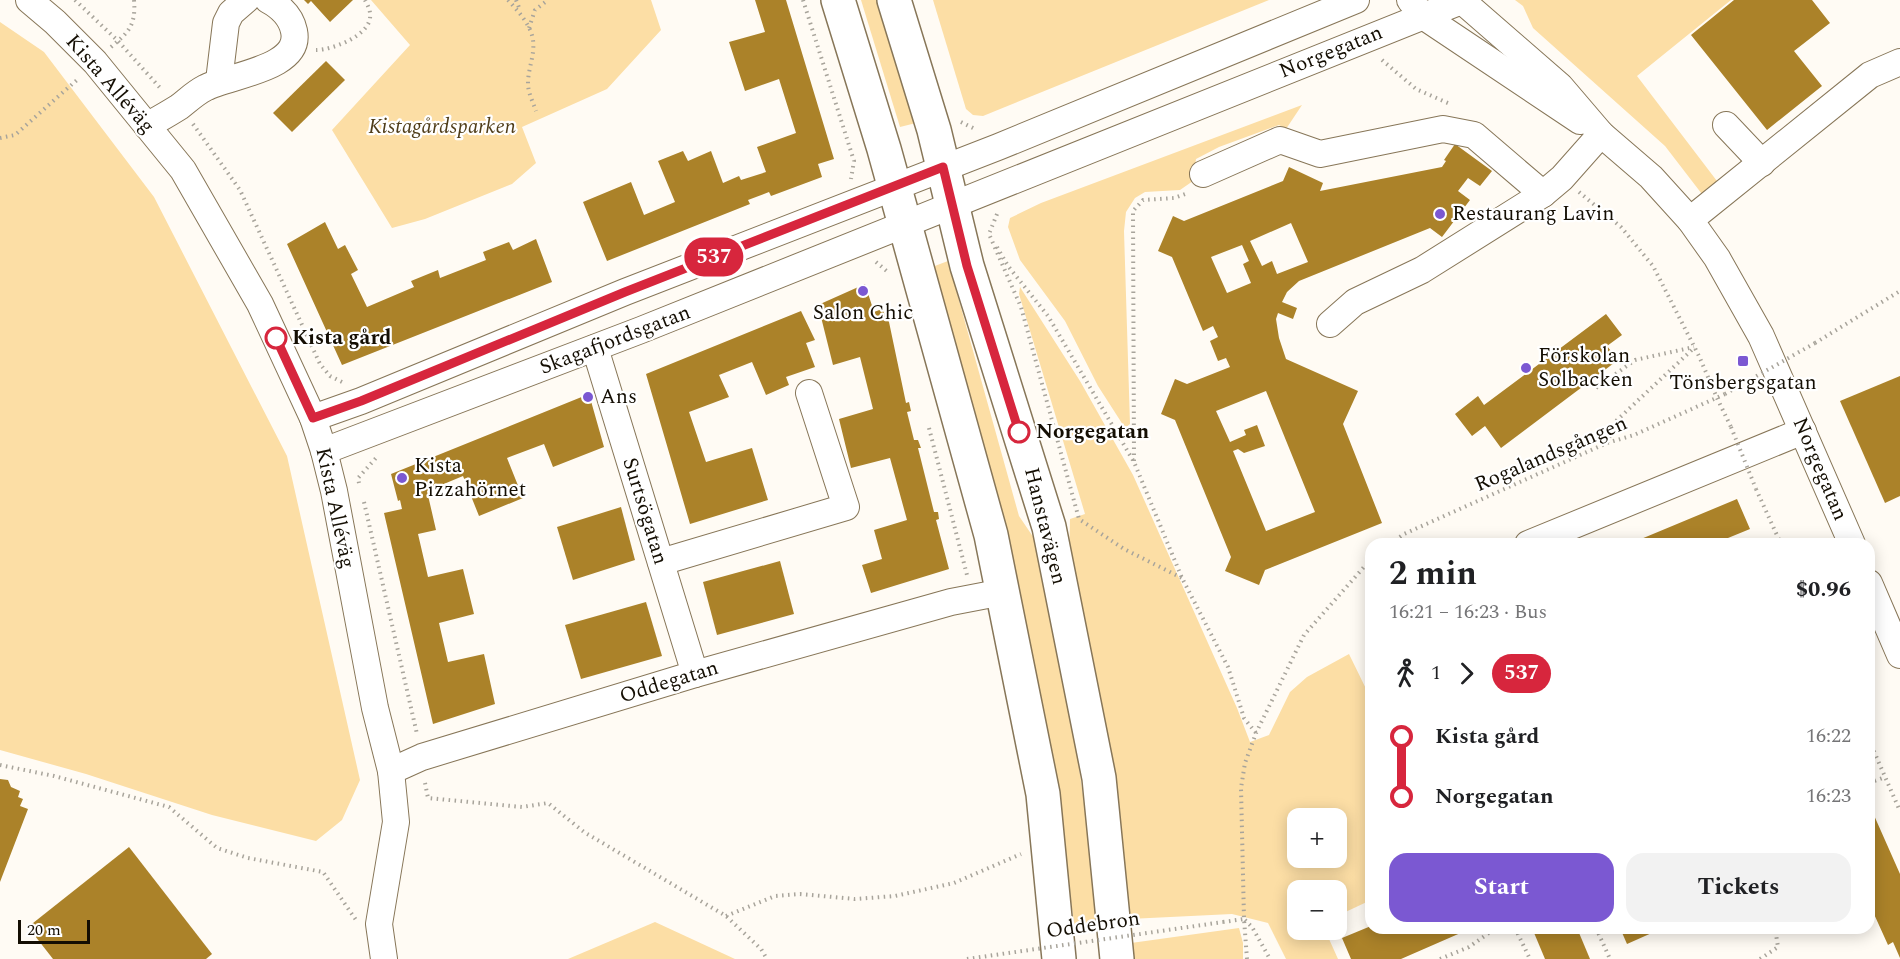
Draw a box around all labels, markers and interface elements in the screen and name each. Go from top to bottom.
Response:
street label: Norgegatan [1274,17,1388,87]
street label: Kista Alléväg [58,27,162,141]
park label: Kistagårdsparken [368,111,516,143]
place label: Restaurang Lavin [1452,198,1614,230]
marker: Restaurang Lavin [1433,207,1447,221]
line badge: 537 [680,238,748,276]
text: 537 [696,241,732,273]
marker: Salon Chic [856,284,870,298]
street label: Skagafjordsgatan [535,296,695,384]
place label: Salon Chic [813,297,913,329]
place label: Kista gård [292,322,392,354]
marker: Kista gård [265,327,287,349]
place label: Förskolan Solbacken [1538,340,1633,396]
marker: Tönsbergsgatan [1736,354,1750,368]
marker: Förskolan Solbacken [1519,361,1533,375]
place label: Tönsbergsgatan [1669,367,1817,399]
place label: Ans [600,381,637,413]
marker: Ans [581,390,595,404]
street label: Rogalandsgången [1470,407,1632,501]
street label: Norgegatan [1784,412,1856,526]
place label: Norgegatan [1036,416,1149,448]
marker: Norgegatan [1008,421,1030,443]
street label: Kista Alléväg [307,444,363,572]
place label: Kista Pizzahörnet [414,450,526,506]
street label: Surtsögatan [614,453,676,569]
street label: Hanstavägen [1015,464,1075,588]
marker: Kista Pizzahörnet [395,471,409,485]
text: 2 min [1389,549,1477,599]
text: $0.96 [1796,573,1851,606]
text: 16:21 – 16:23 · Bus [1389,597,1547,627]
street label: Oddegatan [616,652,722,712]
icon: walk [1389,657,1422,690]
icon: forward [1450,657,1483,690]
text: 537 [1504,657,1539,689]
text: 1 [1431,658,1441,688]
text: Kista gård [1435,720,1539,753]
text: 16:22 [1806,721,1851,751]
text: Norgegatan [1435,780,1554,813]
text: 16:23 [1806,781,1851,811]
map controls [1287,808,1347,940]
button: + [1287,808,1347,868]
button: Start [1389,853,1614,922]
button: Tickets [1626,853,1851,922]
button: − [1287,880,1347,940]
street label: Oddebron [1044,903,1142,947]
scale bar [18,917,90,944]
text: 20 m [27,918,61,942]

